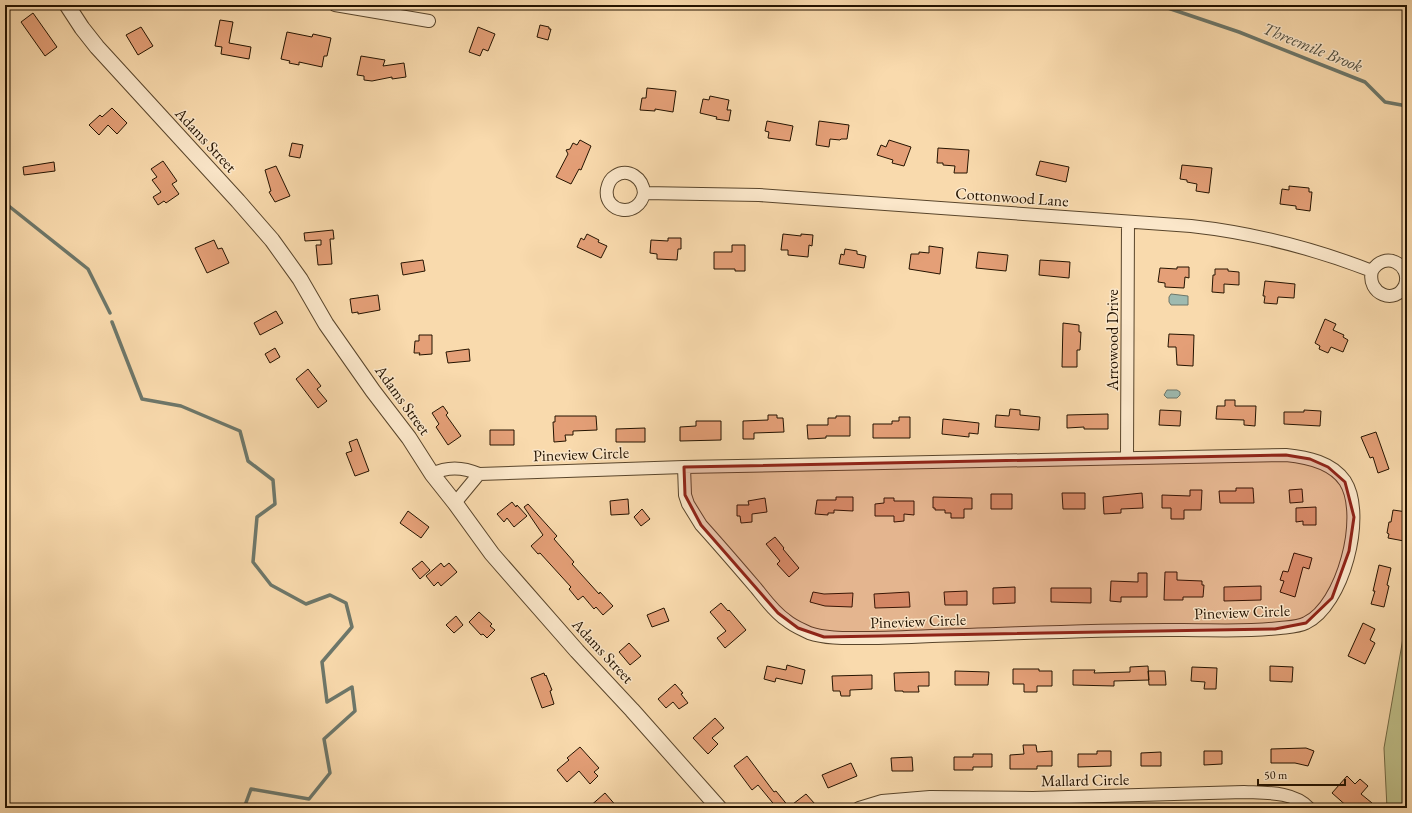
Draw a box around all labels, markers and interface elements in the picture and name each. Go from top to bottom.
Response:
water label: Threemile Brook [1260,17,1366,77]
street label: Adams Street [170,102,241,177]
street label: Cottonwood Lane [955,183,1069,211]
street label: Arrowood Drive [1102,289,1123,392]
street label: Adams Street [370,360,435,439]
street label: Pineview Circle [533,442,629,466]
street label: Pineview Circle [1194,600,1290,624]
street label: Pineview Circle [870,609,966,633]
street label: Adams Street [567,613,638,688]
scale bar [1258,761,1345,787]
text: 50 m [1264,767,1288,783]
street label: Mallard Circle [1041,769,1129,791]

